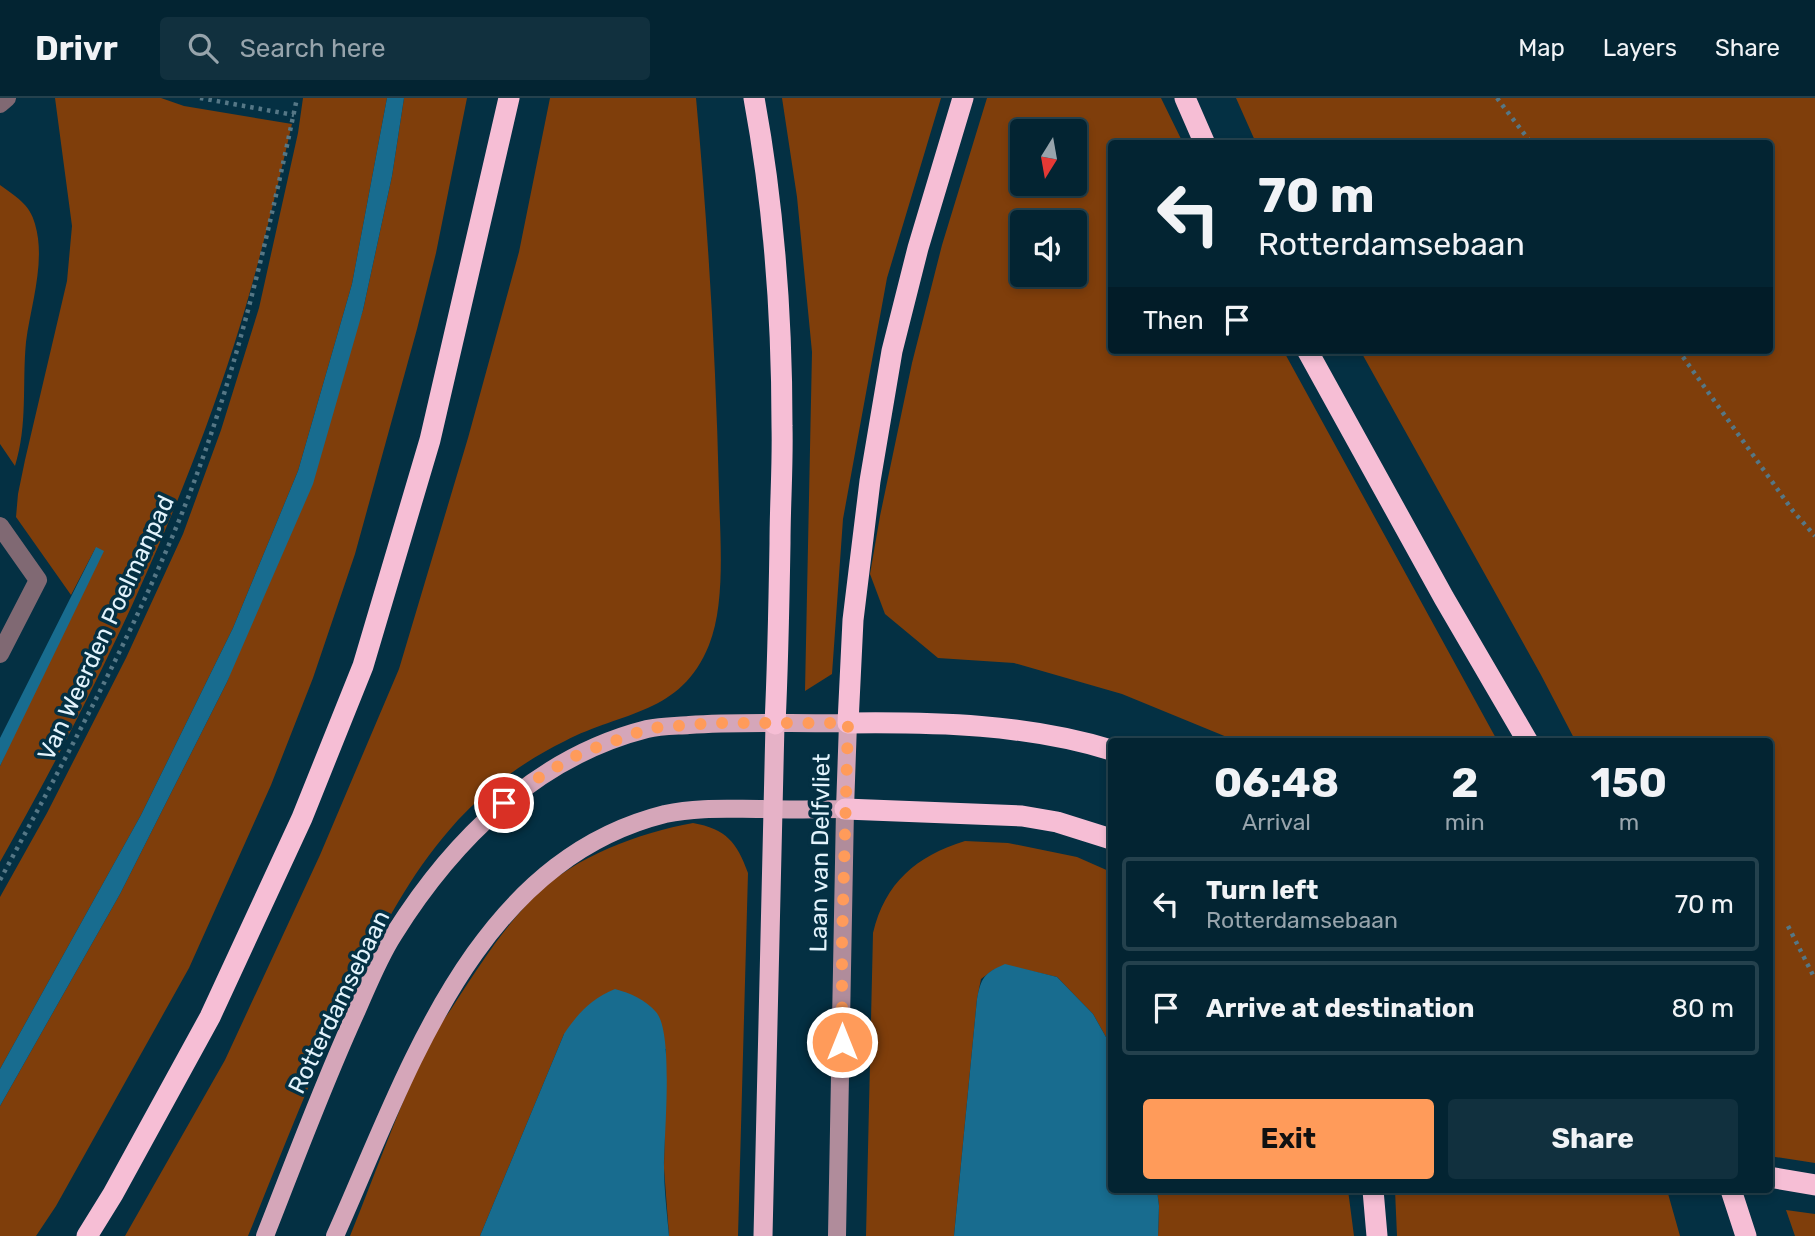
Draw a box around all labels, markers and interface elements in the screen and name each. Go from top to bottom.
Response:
search box [160,17,650,80]
text: Drivr [35,29,118,68]
icon: search [184,29,222,67]
text: Search here [240,33,386,64]
text: Map [1518,34,1565,62]
text: Layers [1603,34,1677,62]
text: Share [1715,34,1780,62]
north arrow [1010,119,1087,196]
map controls [1010,119,1087,287]
text: 70 m [1258,166,1375,224]
icon: left [1143,168,1234,259]
button: sound [1010,210,1087,287]
text: Rotterdamsebaan [1258,225,1525,263]
icon: arrive [1218,301,1256,339]
text: Then [1143,305,1204,336]
street label: Van Weerden Poelmanpad [32,491,180,765]
street label: Laan van Delfvliet [804,753,836,953]
text: 06:48 [1214,758,1339,808]
text: 2 [1451,758,1478,808]
text: 150 [1591,758,1667,808]
pin [474,773,534,833]
icon: arrive [485,784,523,822]
text: Arrival [1242,808,1311,836]
text: min [1445,808,1485,836]
text: m [1619,808,1639,836]
text: Turn left [1206,875,1318,906]
icon: left [1147,885,1185,923]
text: 70 m [1675,889,1734,920]
street label: Rotterdamsebaan [283,906,395,1098]
text: Rotterdamsebaan [1206,906,1398,934]
icon: arrive [1147,989,1185,1027]
text: Arrive at destination [1206,993,1474,1024]
text: 80 m [1671,993,1734,1024]
position arrow [805,1005,879,1079]
button: Exit [1143,1099,1434,1179]
button: Share [1448,1099,1738,1179]

